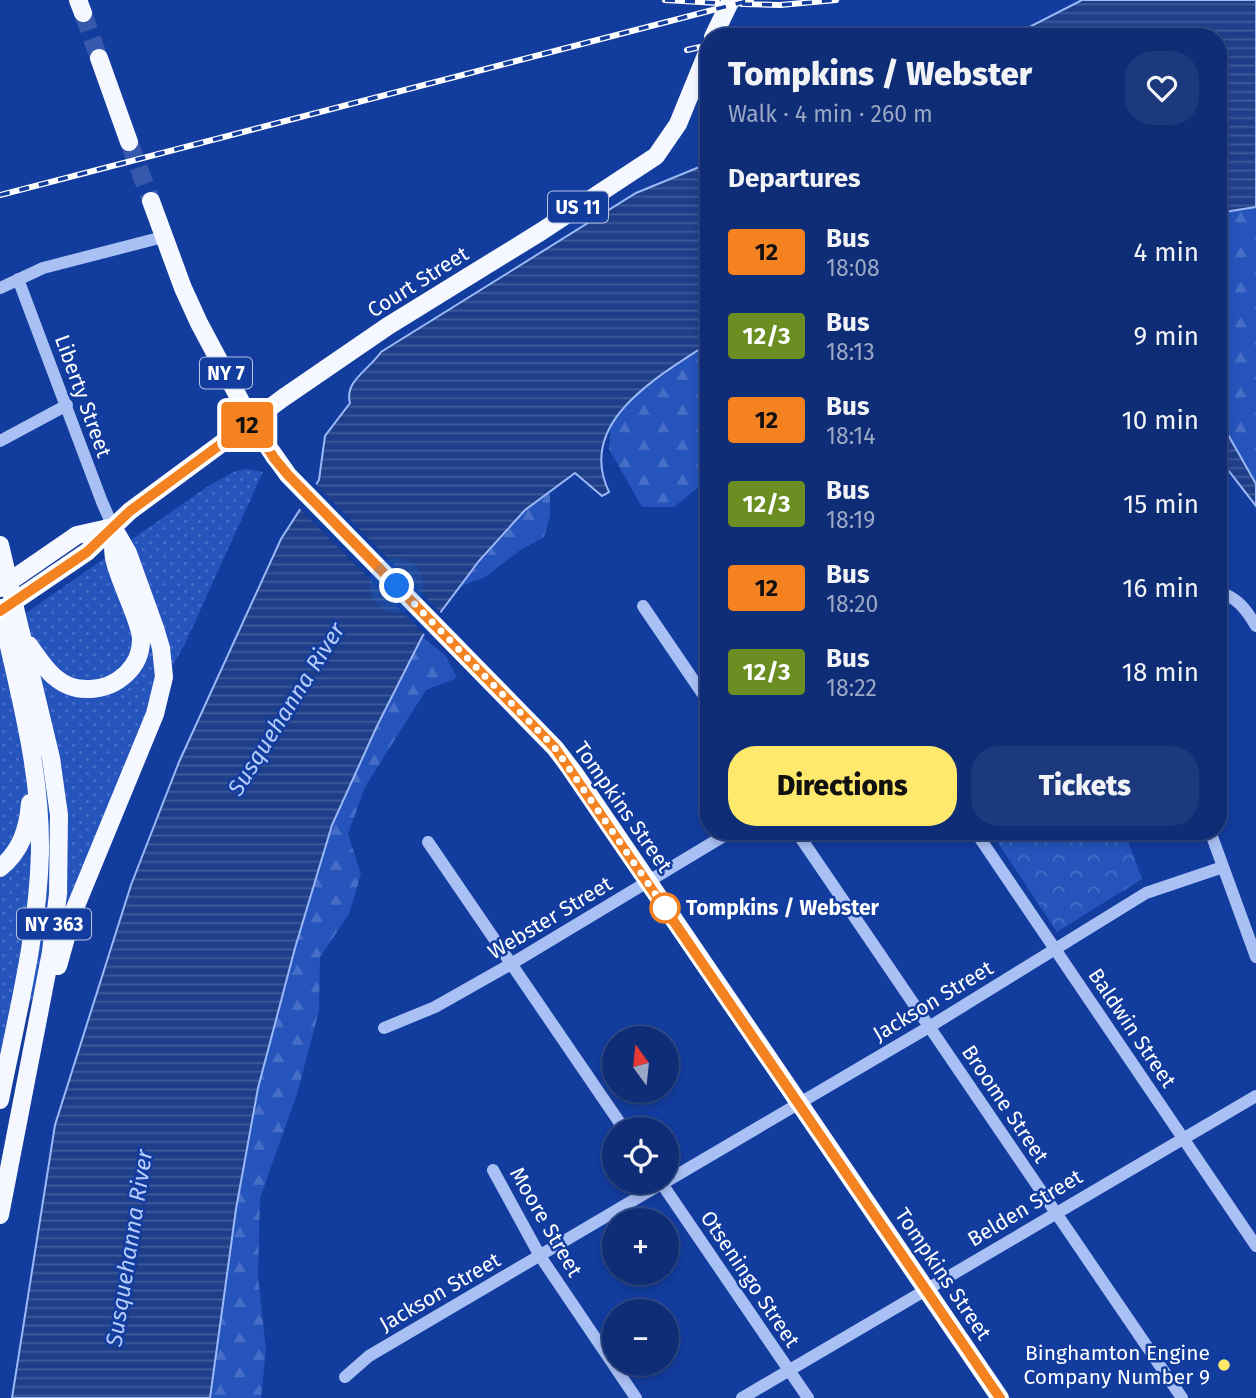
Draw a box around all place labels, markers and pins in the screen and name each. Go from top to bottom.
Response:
marker: Tompkins / Webster [650,893,680,923]
place label: Tompkins / Webster [686,895,880,921]
place label: Binghamton Engine Company Number 9 [1023,1340,1210,1390]
marker: Binghamton Engine Company Number 9 [1216,1357,1232,1373]

